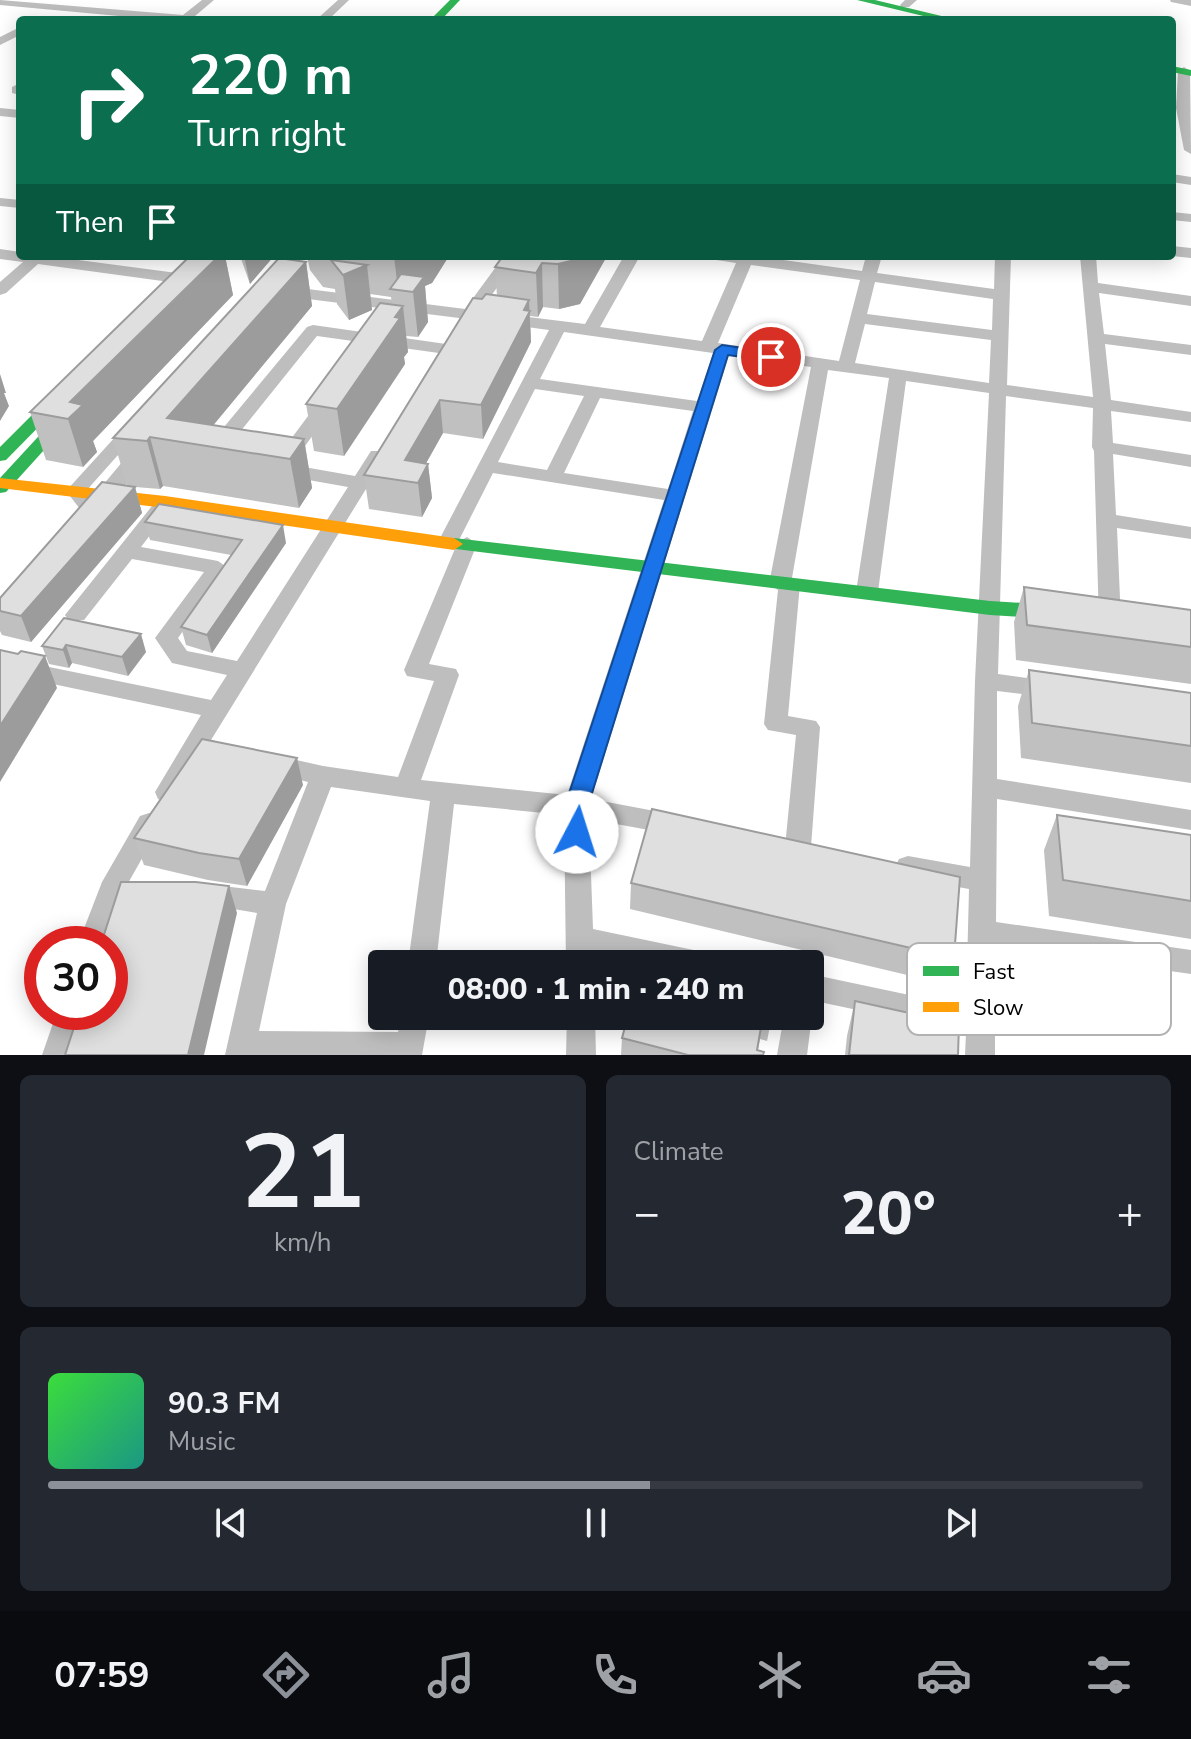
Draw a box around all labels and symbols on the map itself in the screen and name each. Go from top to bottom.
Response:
pin [737,323,805,391]
position arrow [535,790,619,874]
speed limit sign: 30 [24,926,128,1030]
legend [907,943,1171,1035]
text: Fast [973,957,1015,987]
text: Slow [973,993,1024,1023]

